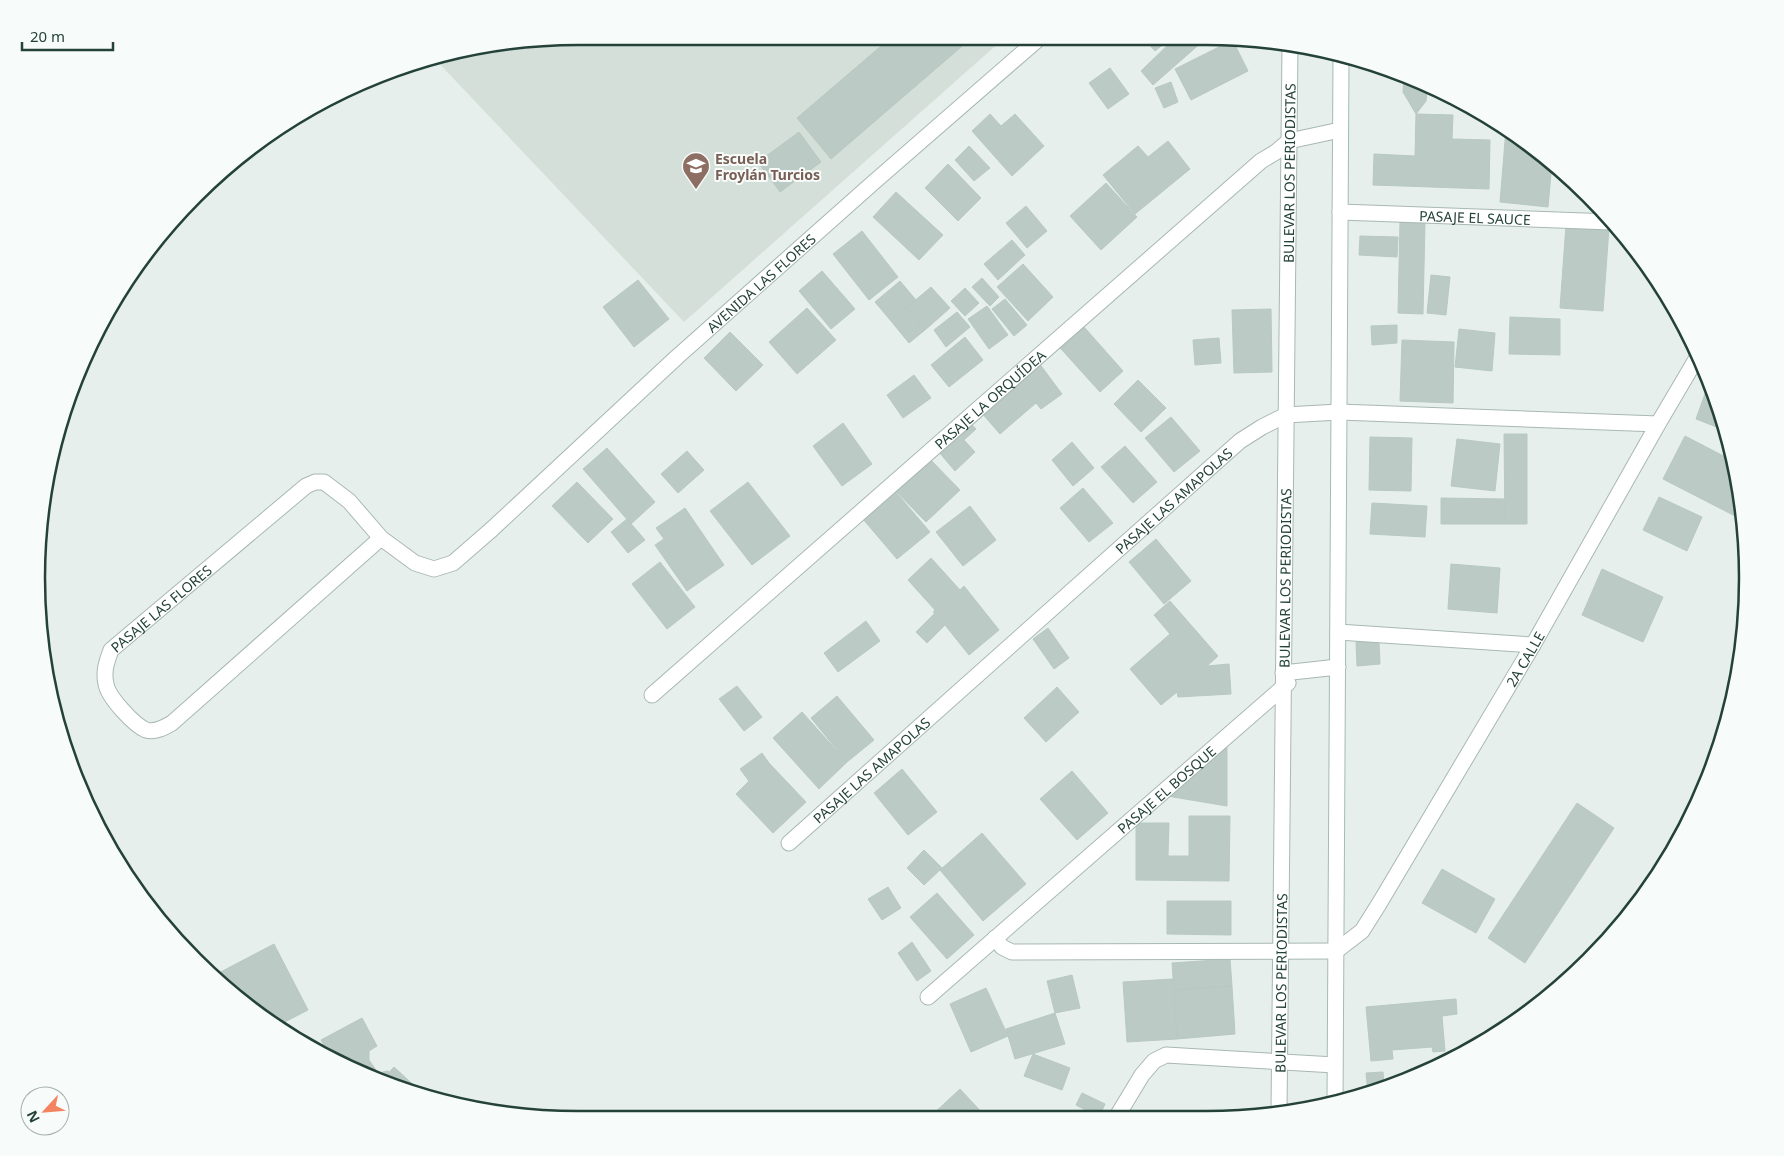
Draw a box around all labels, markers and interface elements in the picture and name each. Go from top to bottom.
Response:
scale bar [22,20,114,52]
text: 20 m [30,26,65,46]
street label: BULEVAR LOS PERIODISTAS [1278,83,1299,263]
place label: Escuela Froylán Turcios [715,149,820,184]
school or university icon: Escuela Froylán Turcios [681,151,711,190]
street label: PASAJE EL SAUCE [1419,205,1531,229]
street label: AVENIDA LAS FLORES [702,229,819,336]
street label: PASAJE LA ORQUÍDEA [930,345,1049,453]
street label: PASAJE LAS AMAPOLAS [1111,443,1236,558]
street label: BULEVAR LOS PERIODISTAS [1274,488,1295,668]
street label: PASAJE LAS FLORES [106,560,216,656]
street label: 2A CALLE [1501,628,1548,690]
street label: PASAJE LAS AMAPOLAS [808,712,934,827]
street label: PASAJE EL BOSQUE [1113,741,1219,837]
street label: BULEVAR LOS PERIODISTAS [1270,893,1291,1073]
north arrow [20,1086,70,1136]
text: N [22,1108,44,1126]

